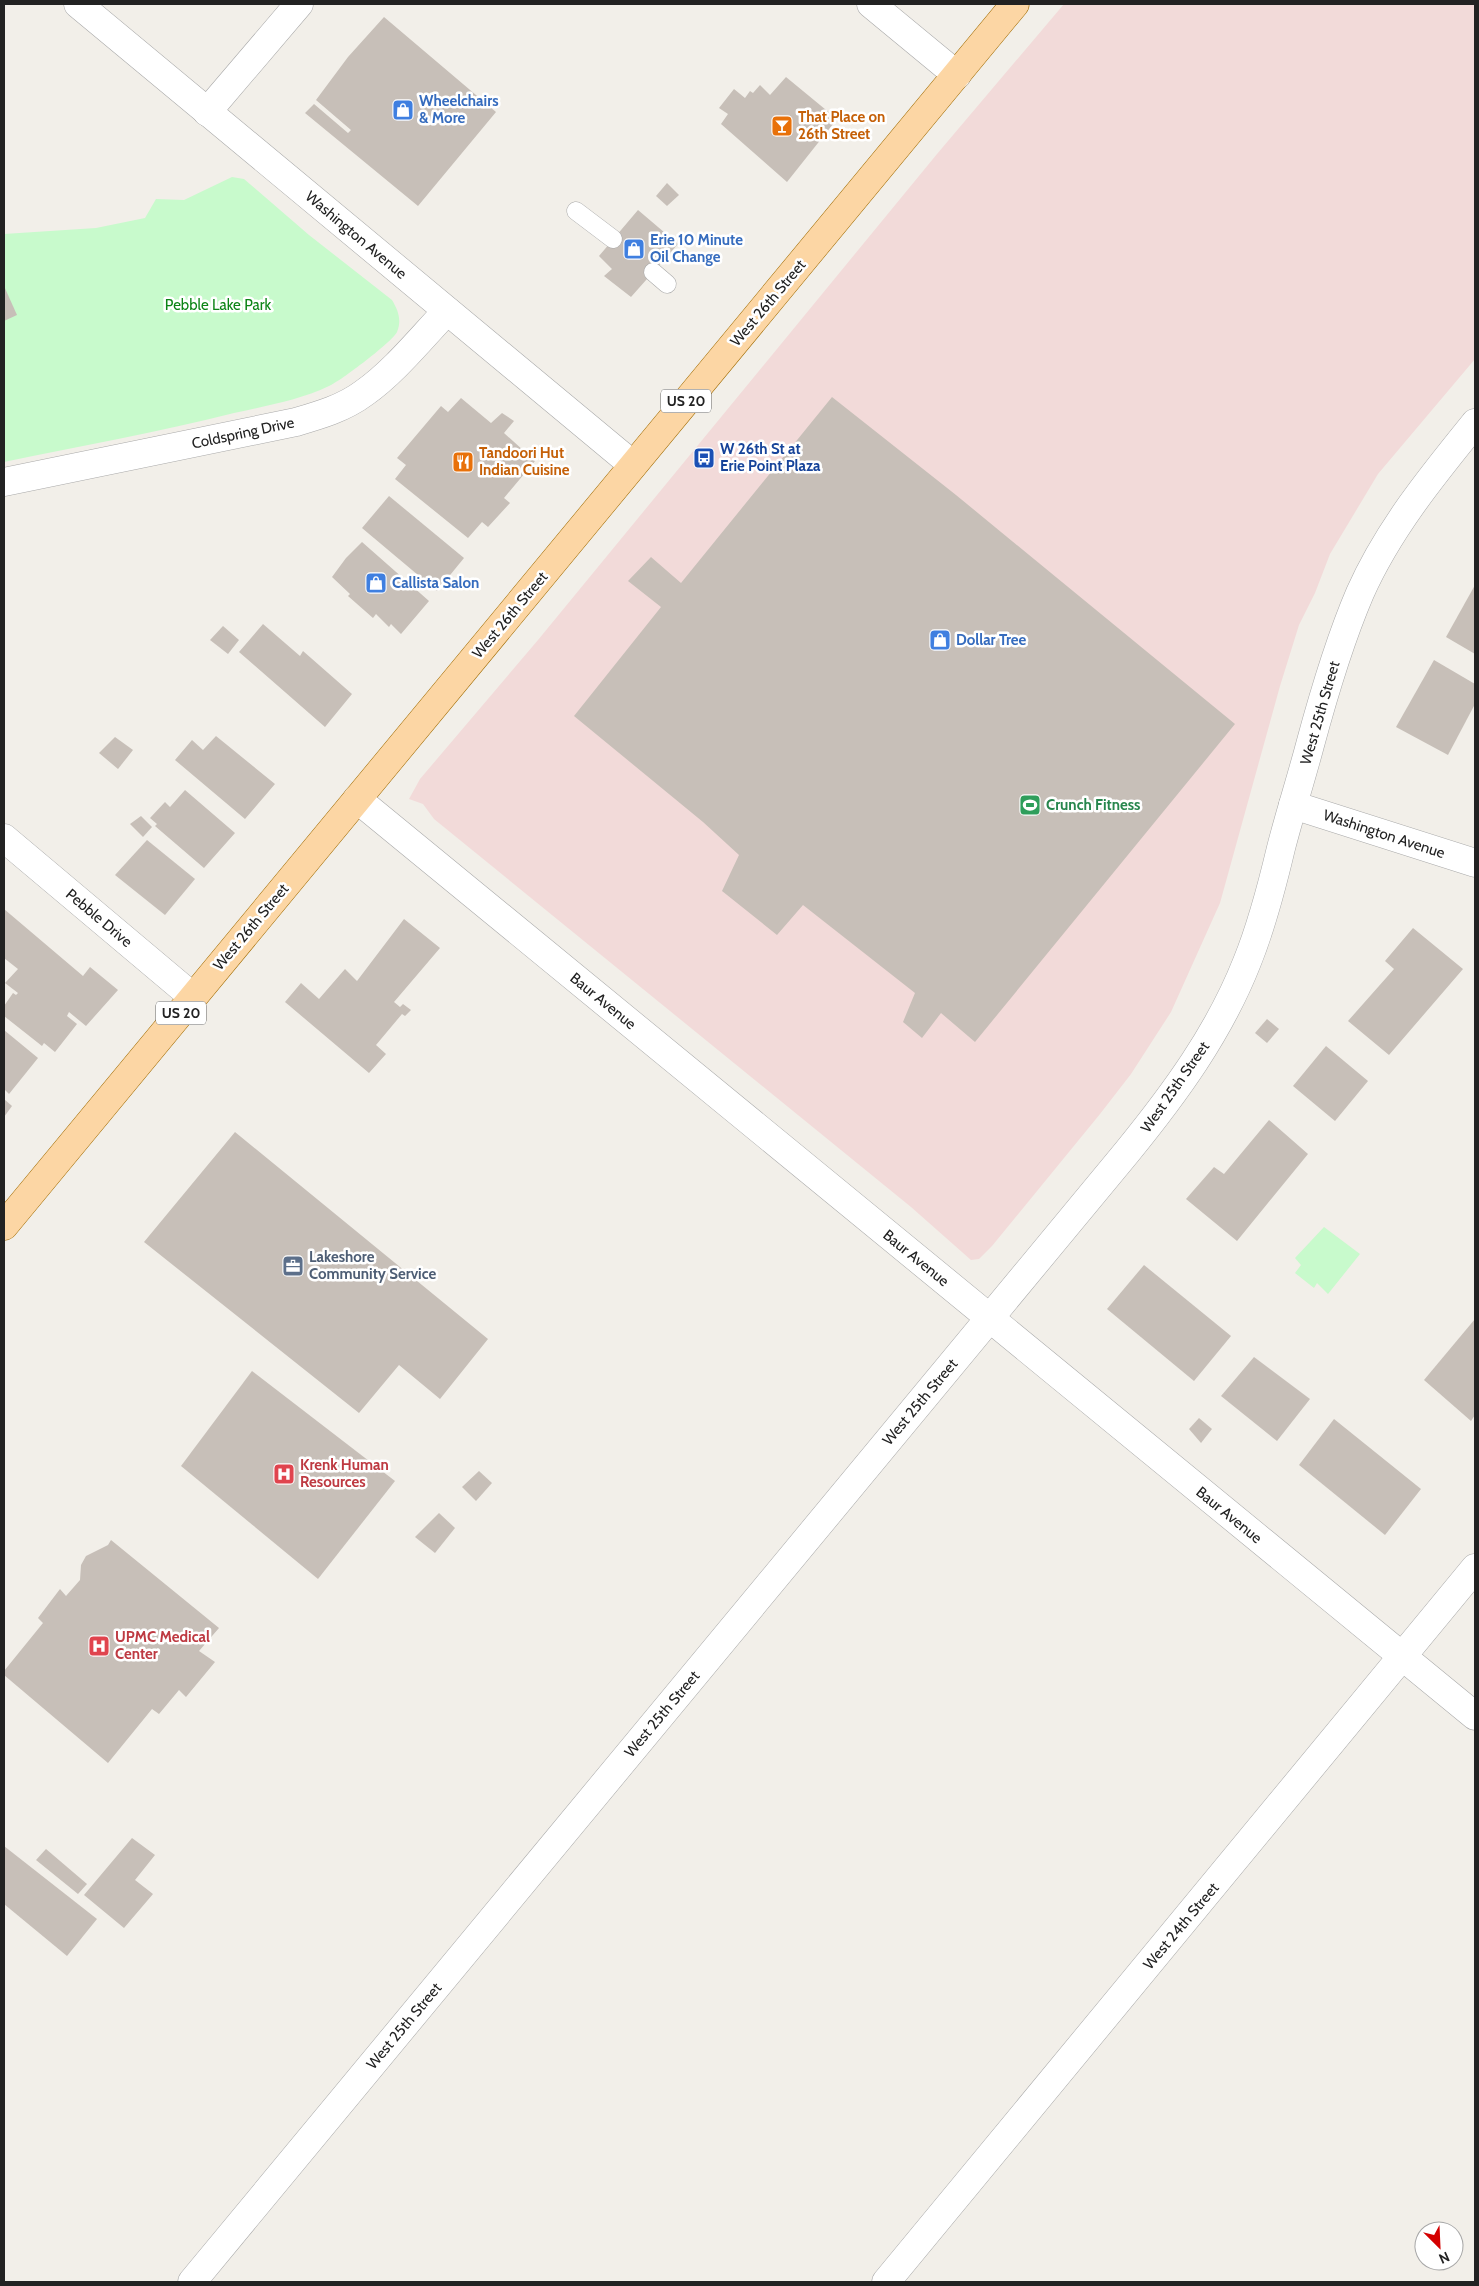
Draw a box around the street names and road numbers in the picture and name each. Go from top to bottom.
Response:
street label: Washington Avenue [302,187,411,283]
street label: West 26th Street [727,256,809,350]
road number: US 20 [661,390,711,412]
street label: Coldspring Drive [190,413,296,453]
street label: West 26th Street [469,568,551,662]
street label: West 25th Street [1297,659,1343,767]
street label: Washington Avenue [1321,806,1447,862]
street label: West 26th Street [210,880,292,974]
street label: Pebble Drive [62,885,136,951]
street label: Baur Avenue [566,969,640,1033]
road number: US 20 [156,1001,206,1024]
street label: West 25th Street [1137,1038,1213,1136]
street label: Baur Avenue [879,1226,953,1290]
street label: West 25th Street [879,1355,961,1449]
street label: Baur Avenue [1192,1483,1266,1547]
street label: West 25th Street [621,1667,703,1761]
street label: West 24th Street [1140,1879,1222,1973]
street label: West 25th Street [363,1979,445,2073]

